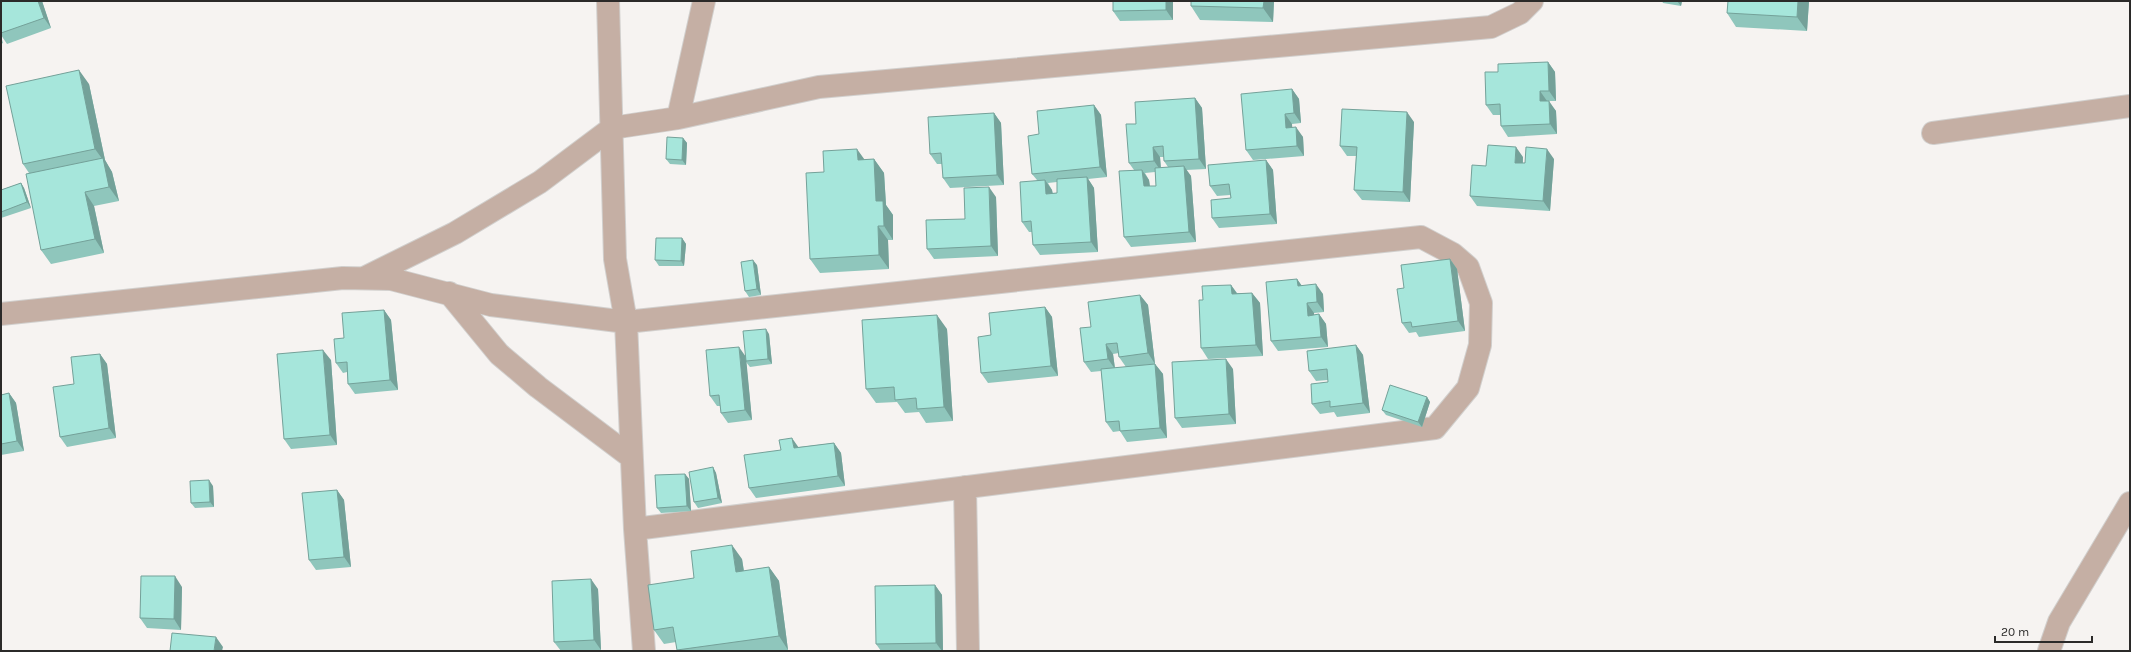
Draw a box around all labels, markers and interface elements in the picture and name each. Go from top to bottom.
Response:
scale bar [1995,618,2092,644]
text: 20 m [2001,625,2029,639]

